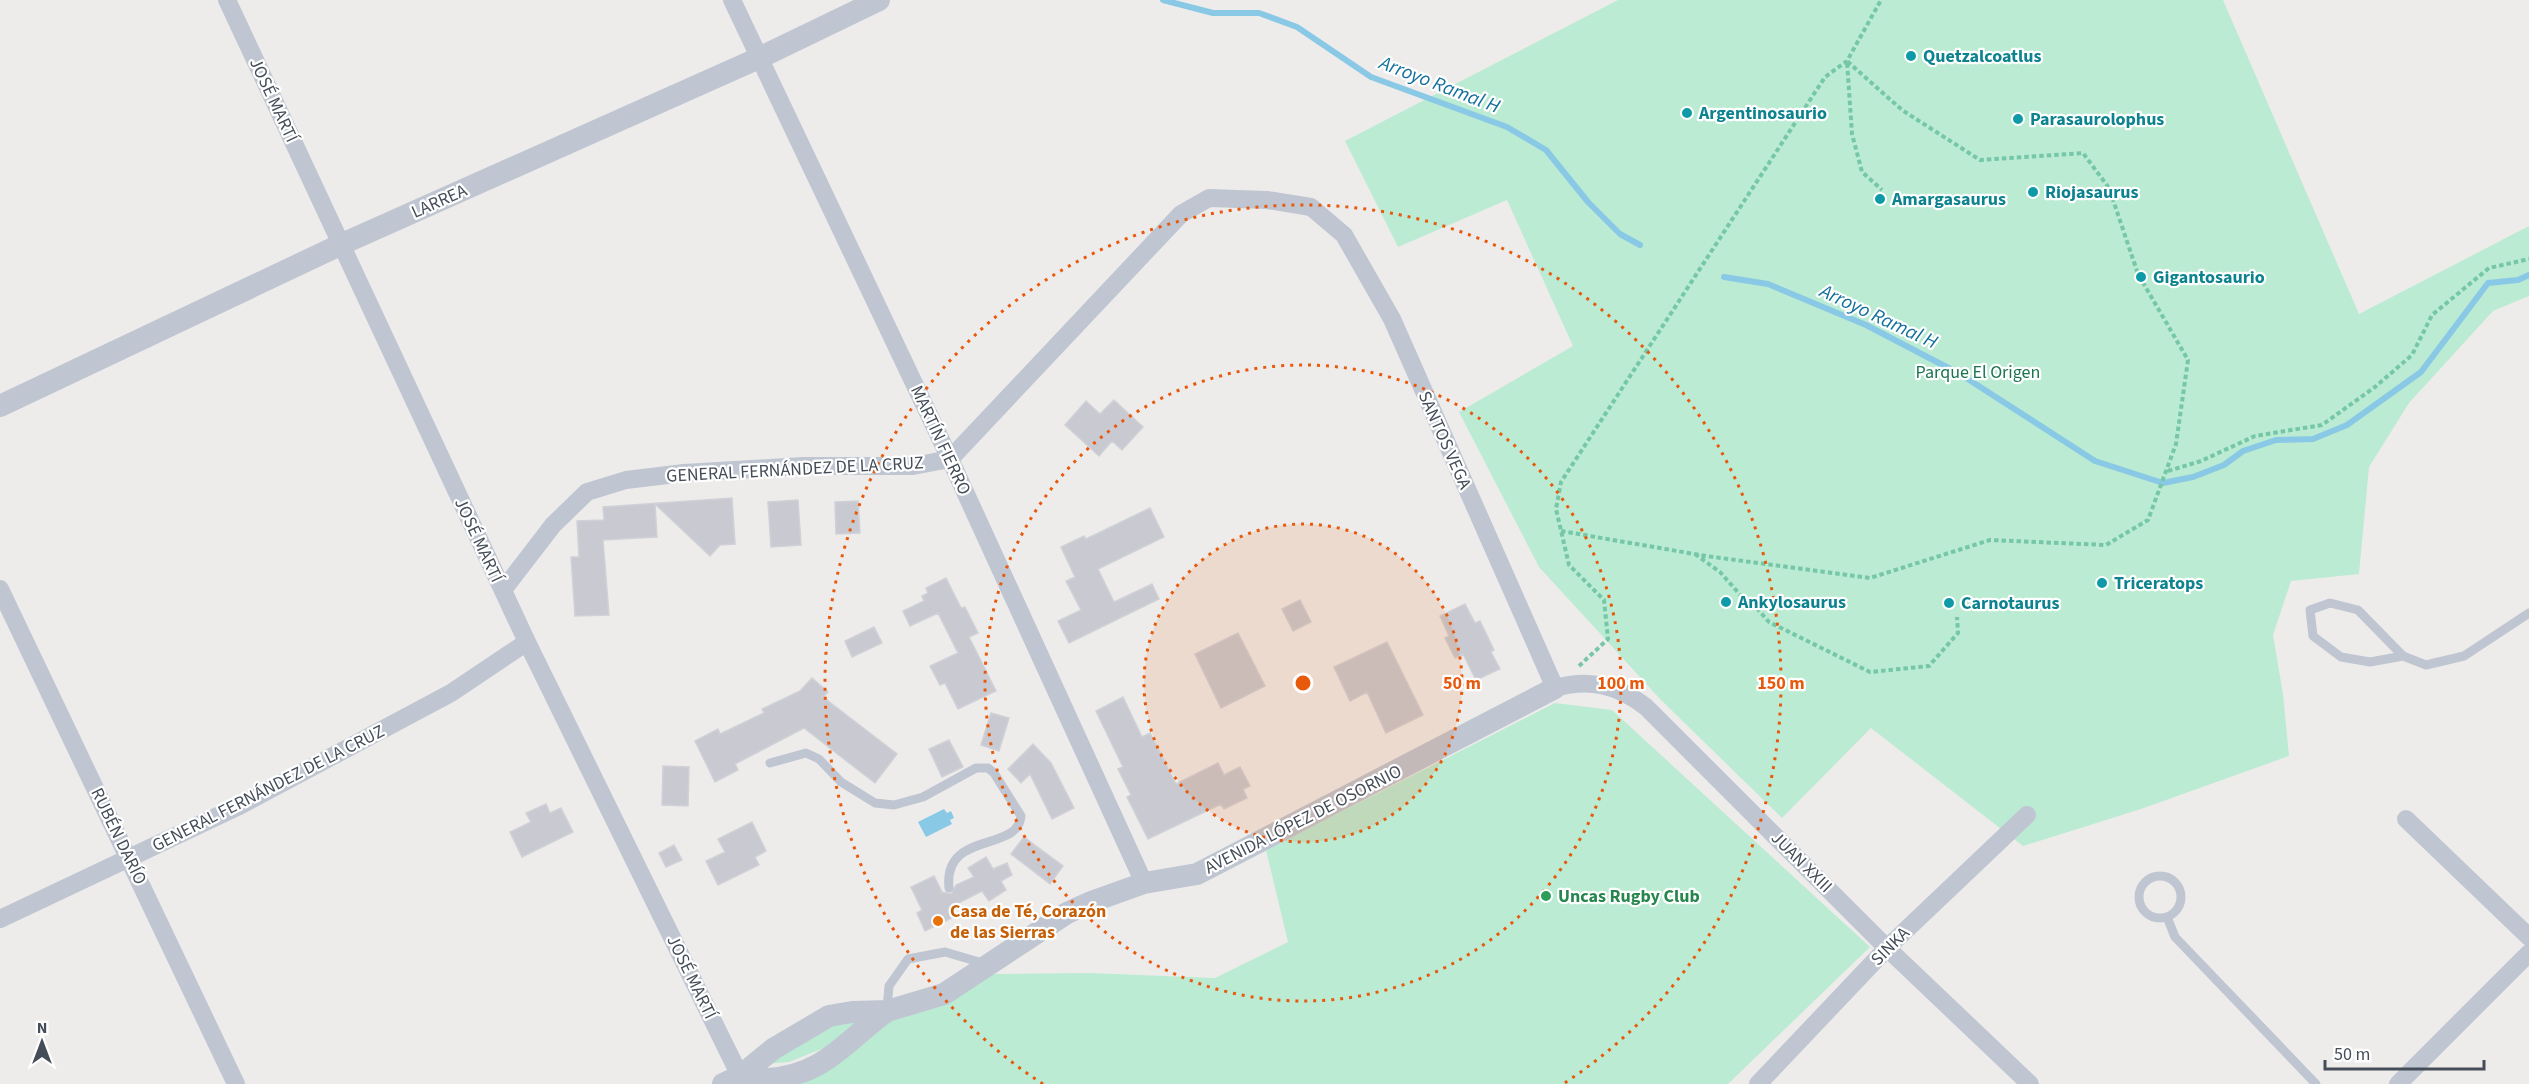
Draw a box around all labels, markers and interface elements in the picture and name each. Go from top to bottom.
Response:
place label: Quetzalcoatlus [1923,44,2041,69]
water label: Arroyo Ramal H [1374,48,1504,121]
marker: Quetzalcoatlus [1904,49,1918,63]
street label: JOSÉ MARTÍ [243,54,305,148]
place label: Argentinosaurio [1698,101,1827,126]
marker: Argentinosaurio [1680,106,1694,120]
place label: Parasaurolophus [2030,107,2164,132]
marker: Parasaurolophus [2011,112,2025,126]
street label: LARREA [407,178,471,225]
place label: Riojasaurus [2045,180,2139,205]
marker: Riojasaurus [2026,185,2040,199]
place label: Amargasaurus [1891,187,2006,212]
marker: Amargasaurus [1873,192,1887,206]
place label: Gigantosaurio [2153,265,2265,290]
marker: Gigantosaurio [2134,270,2148,284]
water label: Arroyo Ramal H [1813,277,1942,357]
park label: Parque El Origen [1916,360,2040,385]
street label: MARTÍN FIERRO [904,381,977,499]
street label: SANTOS VEGA [1412,387,1477,493]
street label: GENERAL FERNÁNDEZ DE LA CRUZ [666,450,924,489]
street label: JOSÉ MARTÍ [448,494,510,588]
place label: Triceratops [2114,571,2203,596]
marker: Triceratops [2095,576,2109,590]
place label: Ankylosaurus [1737,590,1846,615]
place label: Carnotaurus [1961,591,2060,616]
marker: Ankylosaurus [1719,595,1733,609]
marker: Carnotaurus [1942,596,1956,610]
text: 50 m [1443,671,1481,696]
text: 100 m [1597,671,1645,696]
text: 150 m [1757,671,1805,696]
centre of rings [1293,673,1313,693]
street label: GENERAL FERNÁNDEZ DE LA CRUZ [148,719,389,858]
street label: AVENIDA LÓPEZ DE OSORNIO [1200,759,1406,880]
street label: RUBÉN DARÍO [84,784,153,889]
street label: JUAN XXIII [1765,826,1838,899]
place label: Uncas Rugby Club [1558,884,1700,909]
marker: Uncas Rugby Club [1539,889,1553,903]
place label: Casa de Té, Corazón de las Sierras [950,899,1106,945]
marker: Casa de Té, Corazón de las Sierras [931,914,945,928]
street label: SINKA [1865,921,1916,971]
street label: JOSÉ MARTÍ [660,931,723,1025]
north arrow [12,1012,72,1072]
text: N [37,1017,47,1039]
scale bar [2325,1033,2484,1071]
text: 50 m [2334,1042,2370,1067]

